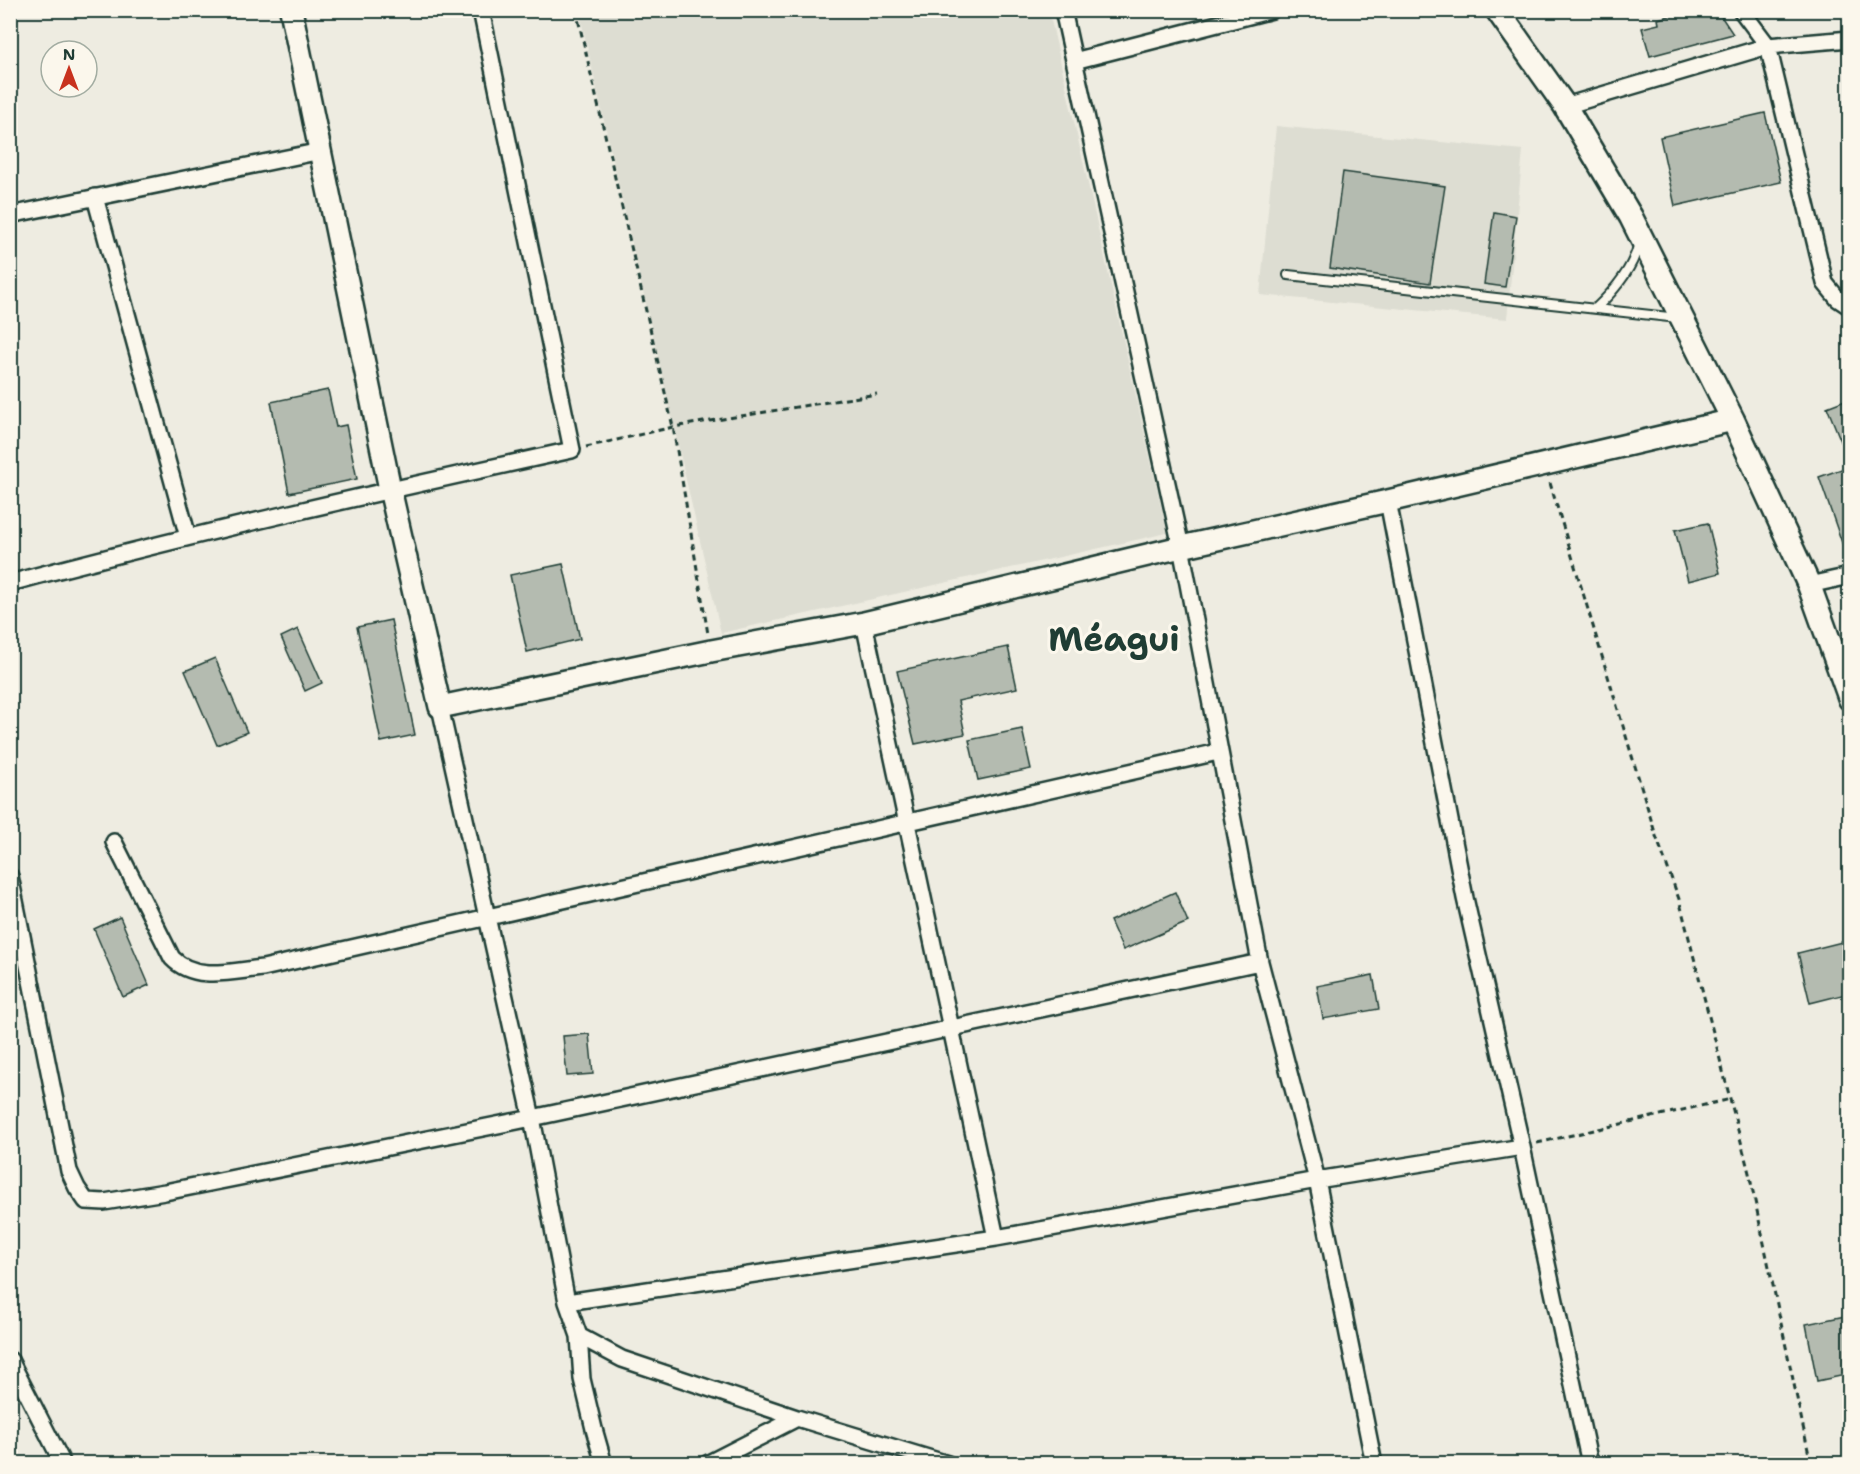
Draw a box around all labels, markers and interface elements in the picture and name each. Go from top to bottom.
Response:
north arrow [39,39,99,99]
text: N [63,44,75,65]
district label: Méagui [1048,616,1180,662]

